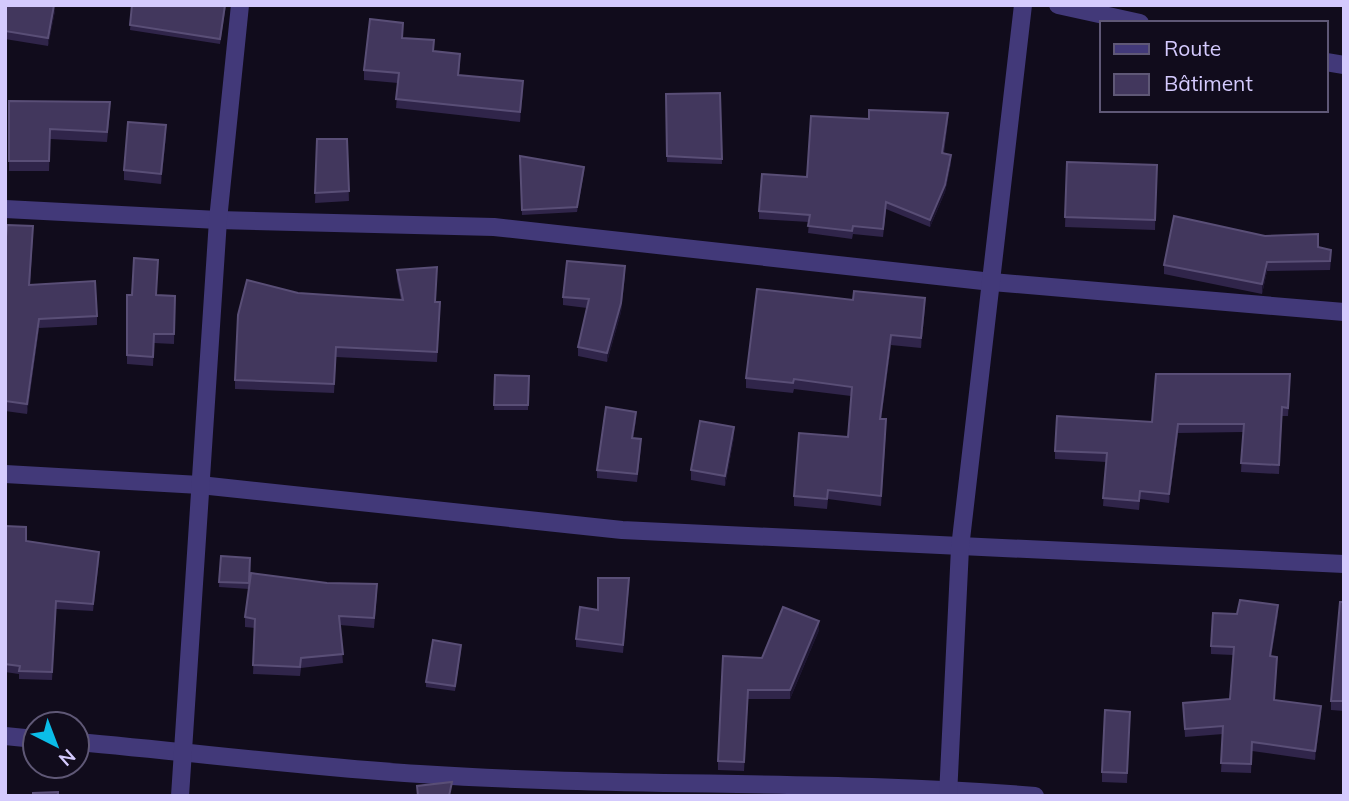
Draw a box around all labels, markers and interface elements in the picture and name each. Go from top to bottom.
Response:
legend [1100,21,1328,112]
text: Route [1164,35,1221,61]
text: Bâtiment [1164,70,1253,96]
north arrow [21,710,91,780]
text: N [54,744,81,771]

